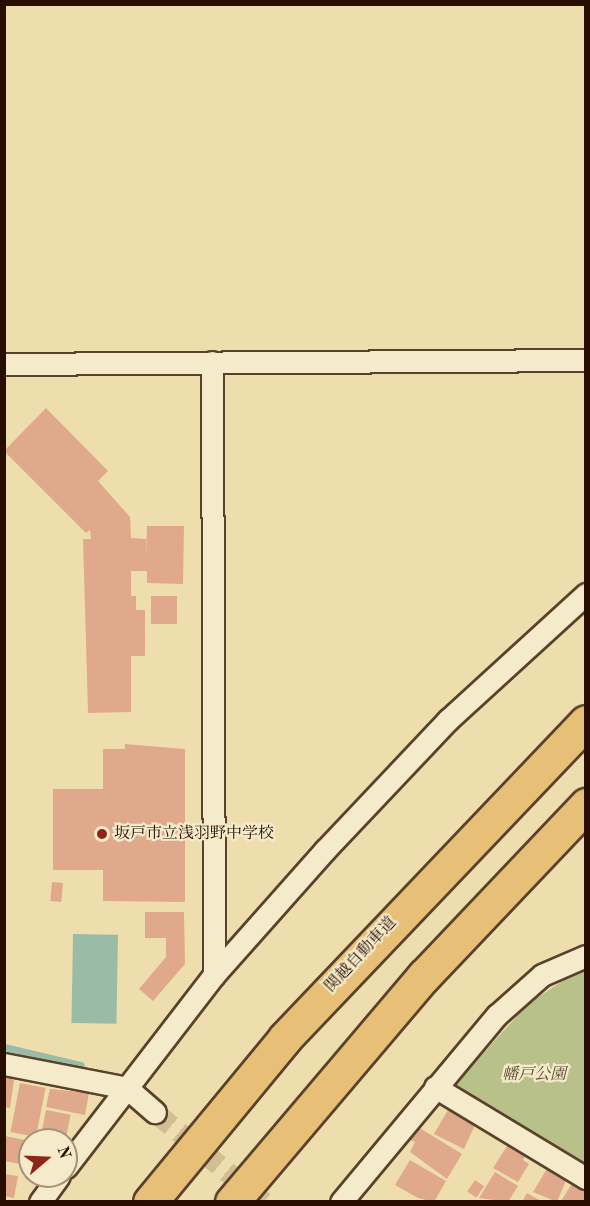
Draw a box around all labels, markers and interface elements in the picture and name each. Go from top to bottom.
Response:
place label: 坂戸市立浅羽野中学校 [114,824,274,844]
marker: 坂戸市立浅羽野中学校 [95,827,109,841]
street label: 関越自動車道 [321,913,401,997]
park label: 幡戸公園 [502,1065,566,1085]
north arrow [18,1128,78,1188]
text: N [54,1144,73,1161]

